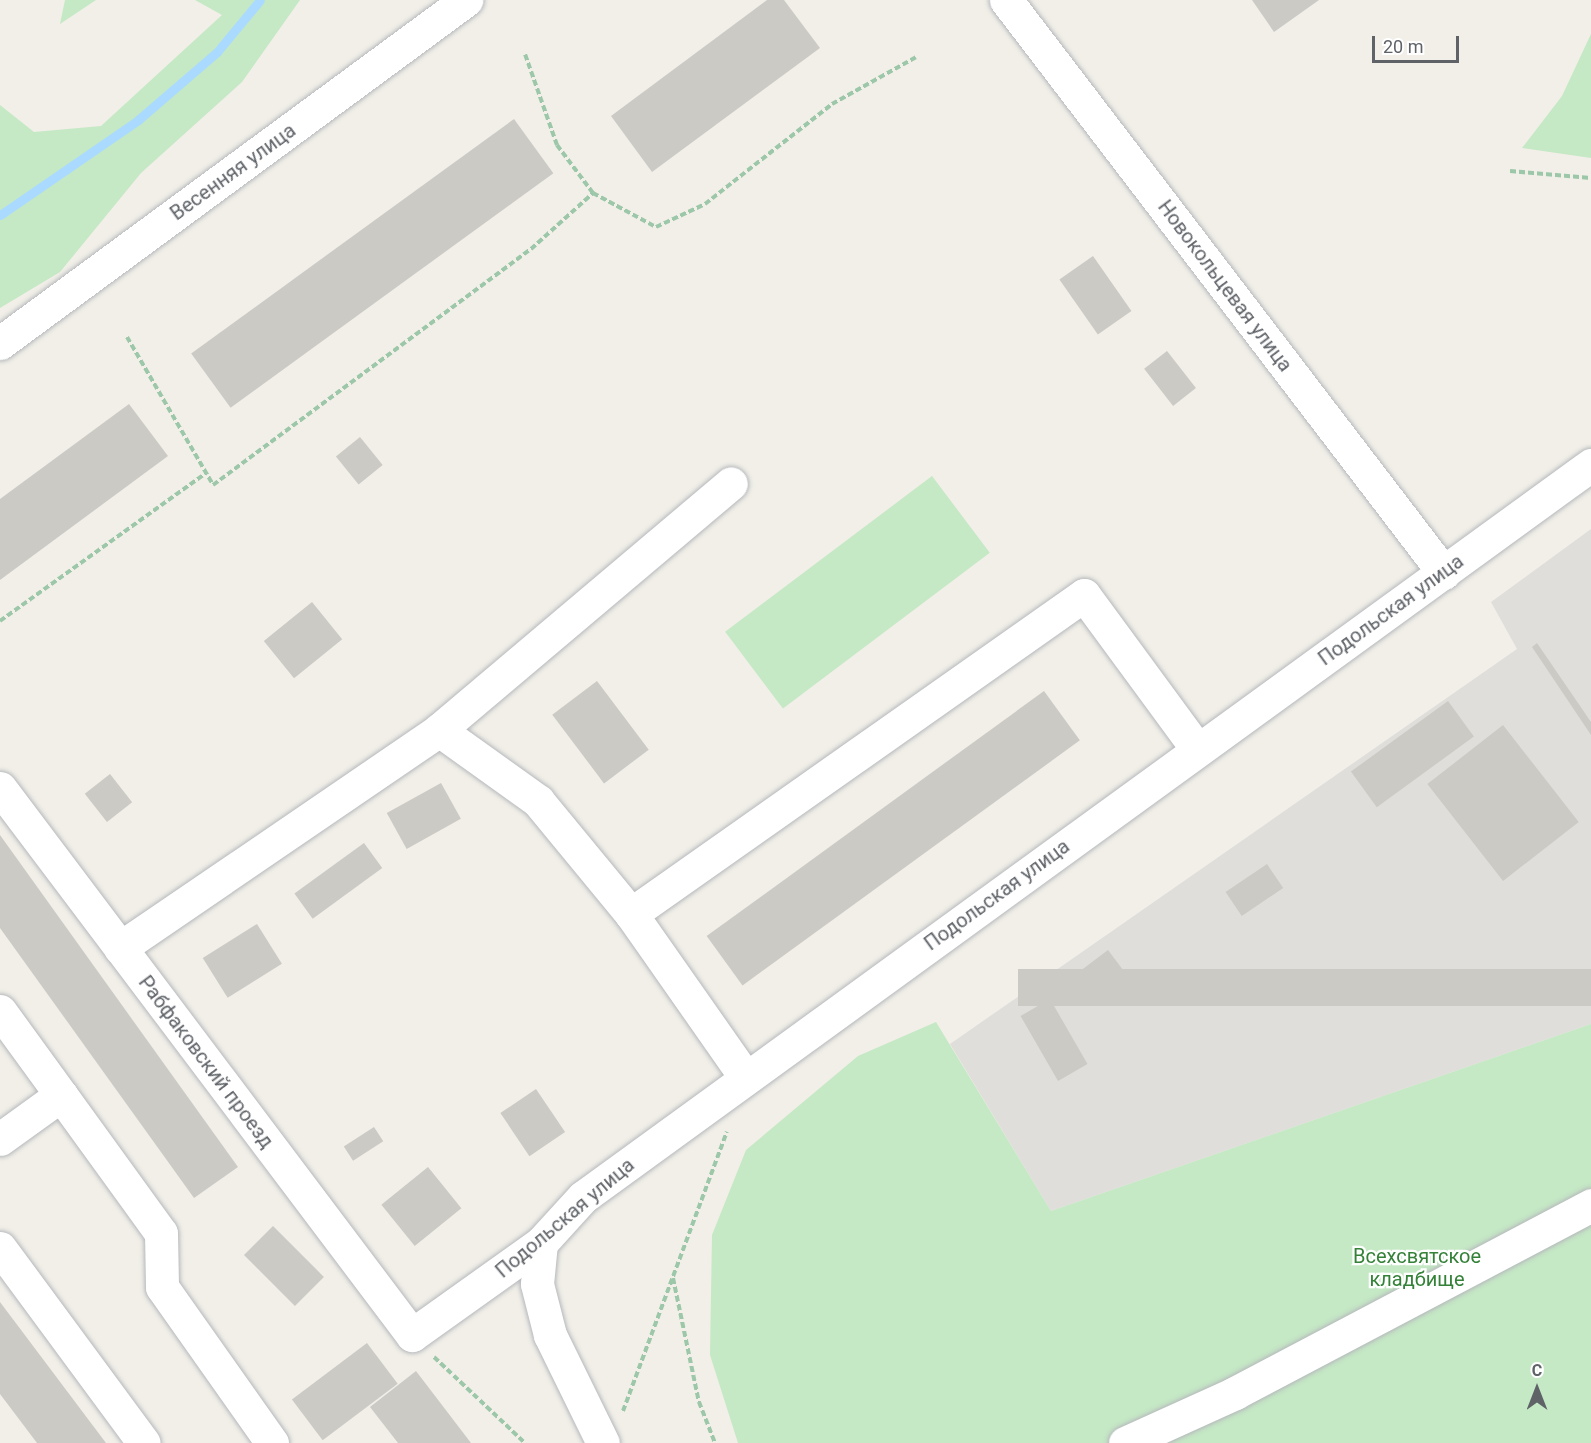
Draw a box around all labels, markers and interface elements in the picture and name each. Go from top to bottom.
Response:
scale bar [1375,24,1462,62]
text: 20 m [1383,36,1423,57]
street label: Весенняя улица [166,118,300,226]
street label: Новокольцевая улица [1153,196,1297,376]
street label: Подольская улица [1314,549,1468,671]
street label: Подольская улица [920,834,1074,956]
street label: Рабфаковский проезд [133,971,279,1153]
street label: Подольская улица [491,1153,639,1283]
park label: Всехсвятское кладбище [1353,1245,1481,1292]
north arrow [1507,1359,1567,1419]
text: С [1532,1361,1542,1380]

